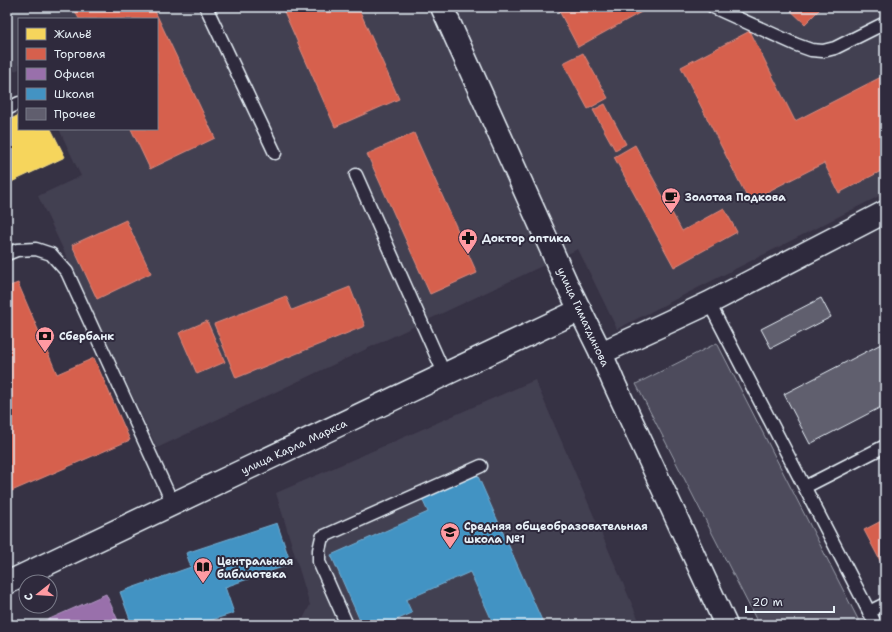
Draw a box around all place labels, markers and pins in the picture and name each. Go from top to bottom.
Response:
cafe icon: Золотая Подкова [660,186,682,214]
place label: Золотая Подкова [685,190,786,205]
pharmacy icon: Доктор оптика [457,227,479,255]
place label: Доктор оптика [482,231,571,246]
bank icon: Сбербанк [34,325,56,353]
place label: Сбербанк [59,329,114,344]
place label: Средняя общеобразовательная школа №1 [464,519,648,547]
school or university icon: Средняя общеобразовательная школа №1 [439,521,461,549]
place label: Центральная библиотека [217,554,294,582]
library icon: Центральная библиотека [192,556,214,584]

